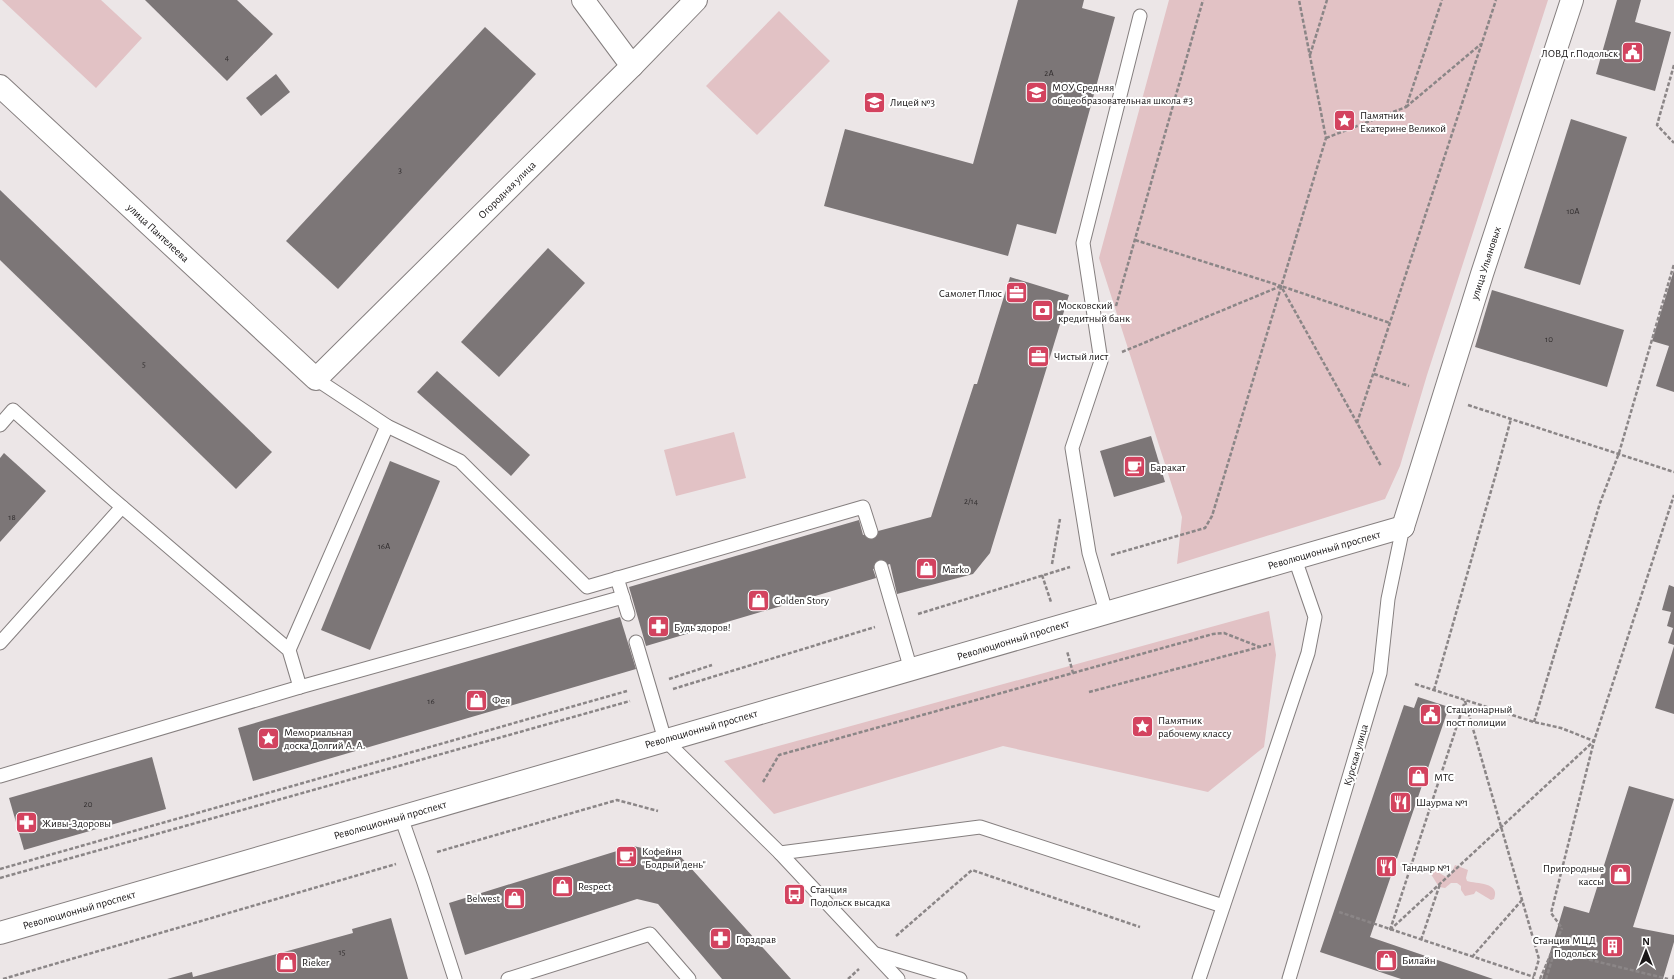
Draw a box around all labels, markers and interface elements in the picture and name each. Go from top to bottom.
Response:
public building icon: ЛОВД г.Подольск [1620,40,1646,66]
place label: ЛОВД г.Подольск [1541,48,1618,59]
house number: 4 [225,53,230,62]
house number: 2А [1044,69,1054,78]
school or university icon: МОУ Средняя общеобразовательная школа #3 [1023,80,1049,106]
place label: МОУ Средняя общеобразовательная школа #3 [1052,82,1194,106]
school or university icon: Лицей №3 [862,89,888,115]
place label: Лицей №3 [890,97,935,108]
place icon: Памятник Екатерине Великой [1331,108,1357,134]
place label: Памятник Екатерине Великой [1360,110,1446,134]
street label: Огородная улица [476,159,538,221]
house number: 3 [398,166,402,175]
street label: улица Пантелеева [124,201,191,264]
house number: 10А [1566,207,1580,216]
street label: улица Ульяновых [1469,225,1503,302]
office icon: Самолет Плюс [1004,280,1030,306]
place label: Самолет Плюс [939,288,1002,299]
bank icon: Московский кредитный банк [1030,298,1056,324]
place label: Московский кредитный банк [1058,300,1130,324]
house number: 10 [1545,335,1553,344]
office icon: Чистый лист [1026,343,1052,369]
place label: Чистый лист [1054,351,1108,362]
house number: 5 [142,360,146,369]
cafe icon: Баракат [1122,454,1148,480]
place label: Баракат [1150,462,1186,473]
house number: 2/14 [964,497,979,506]
house number: 18 [8,513,16,522]
street label: Революционный проспект [1266,529,1382,571]
house number: 16А [378,542,391,551]
shop icon: Marko [913,556,939,582]
place label: Marko [942,564,969,575]
shop icon: Golden Story [746,587,772,613]
place label: Golden Story [774,595,829,606]
pharmacy icon: Будь здоров! [645,614,671,640]
street label: Революционный проспект [956,618,1070,662]
place label: Будь здоров! [674,622,731,633]
shop icon: Фея [464,687,490,713]
place label: Фея [492,695,510,706]
house number: 16 [427,697,435,706]
public building icon: Стационарный пост полиции [1417,702,1443,728]
place label: Стационарный пост полиции [1446,704,1512,728]
street label: Революционный проспект [643,708,759,750]
place icon: Памятник рабочему классу [1130,713,1156,739]
place label: Памятник рабочему классу [1158,715,1232,739]
street label: Курская улица [1342,723,1370,787]
place icon: Мемориальная доска Долгий А. А. [255,725,281,751]
place label: Мемориальная доска Долгий А. А. [284,727,365,751]
shop icon: МТС [1405,764,1431,790]
place label: МТС [1434,772,1454,783]
restaurant icon: Шаурма №1 [1388,789,1414,815]
place label: Шаурма №1 [1416,797,1468,808]
street label: Революционный проспект [332,799,448,841]
house number: 20 [84,800,93,809]
pharmacy icon: Живы-Здоровы [14,810,40,836]
place label: Живы-Здоровы [42,818,111,829]
cafe icon: Кофейня "Бодрый день" [614,844,640,870]
place label: Кофейня "Бодрый день" [642,846,706,870]
restaurant icon: Тандыр №1 [1374,854,1400,880]
shop icon: Пригородные кассы [1607,861,1633,887]
place label: Тандыр №1 [1402,862,1450,873]
place label: Пригородные кассы [1543,863,1604,887]
shop icon: Respect [549,873,575,899]
place label: Respect [578,881,612,892]
bus stop icon: Станция Подольск высадка [782,882,808,908]
place label: Станция Подольск высадка [810,884,890,908]
shop icon: Belwest [502,885,528,911]
street label: Революционный проспект [21,889,137,931]
place label: Belwest [467,893,500,904]
pharmacy icon: Горздрав [707,926,733,952]
north arrow [1626,931,1666,971]
building icon: Станция МЦД Подольск [1599,933,1625,959]
place label: Горздрав [736,934,776,945]
place label: Станция МЦД Подольск [1533,935,1596,959]
text: N [1642,936,1650,947]
shop icon: Билайн [1373,947,1399,973]
house number: 15 [339,948,346,957]
shop icon: Rieker [273,949,299,975]
place label: Билайн [1402,955,1436,966]
place label: Rieker [302,957,330,968]

